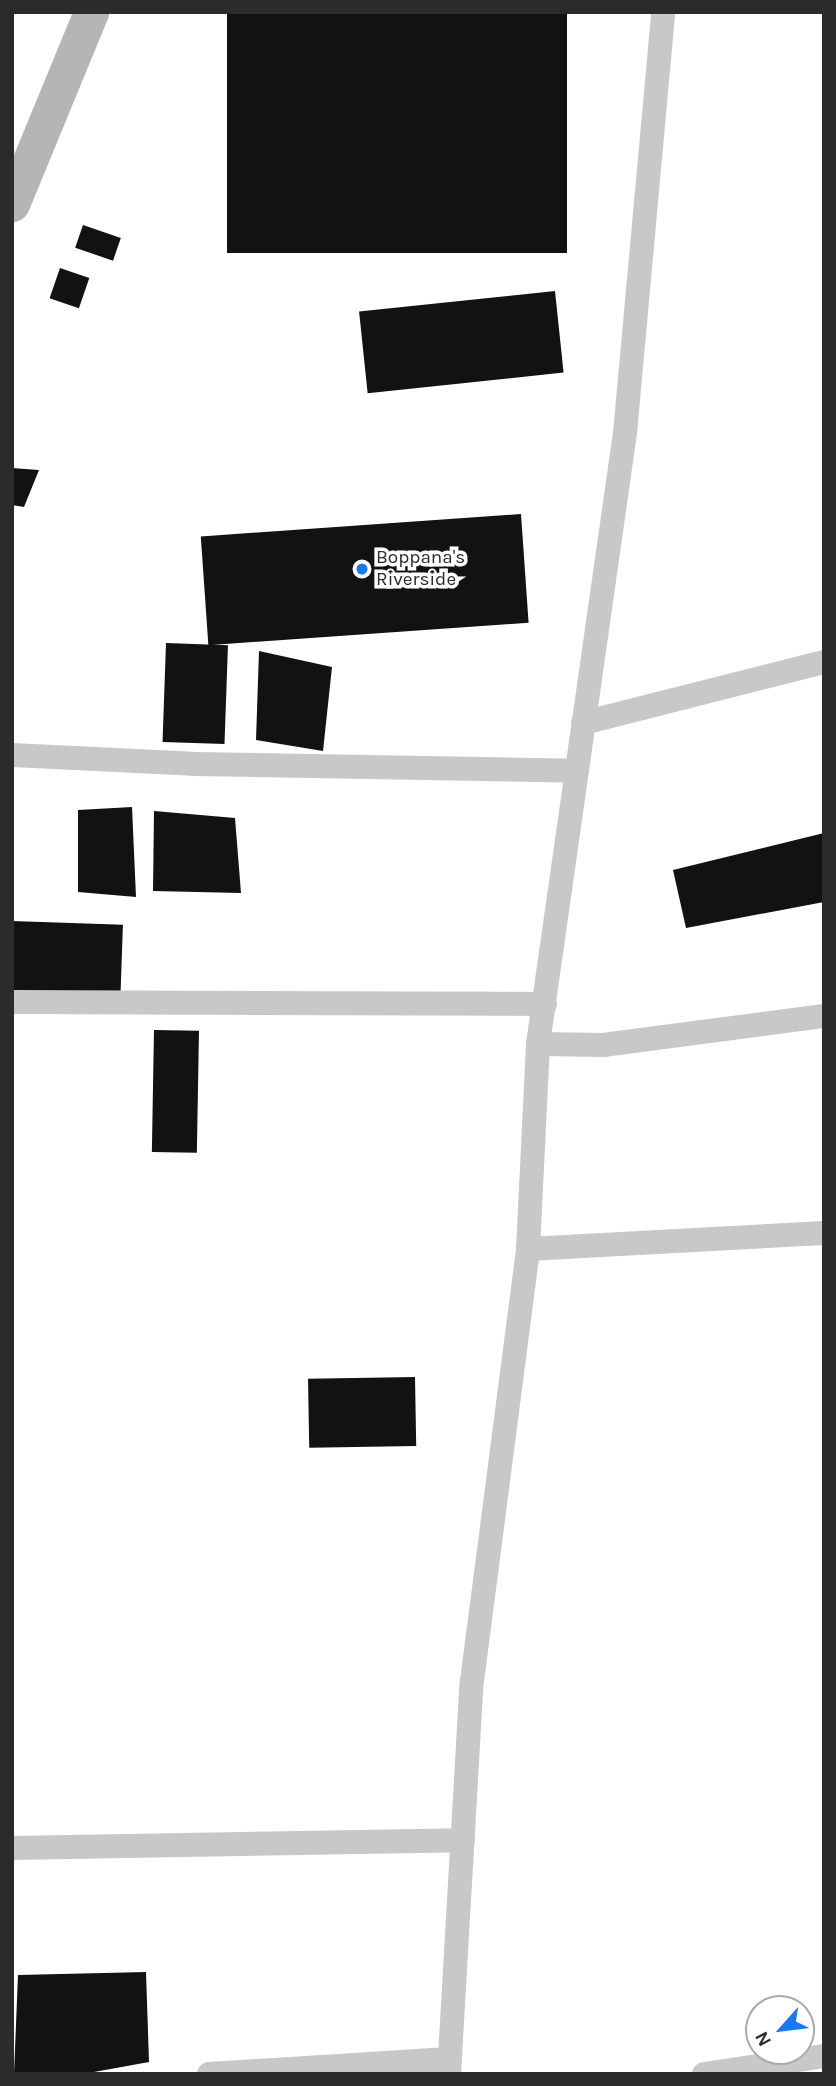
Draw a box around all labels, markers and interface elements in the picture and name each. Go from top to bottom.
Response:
place label: Boppana's Riverside [376,547,465,591]
marker: Boppana's Riverside [354,561,370,577]
north arrow [745,1995,815,2065]
text: N [750,2028,776,2050]

